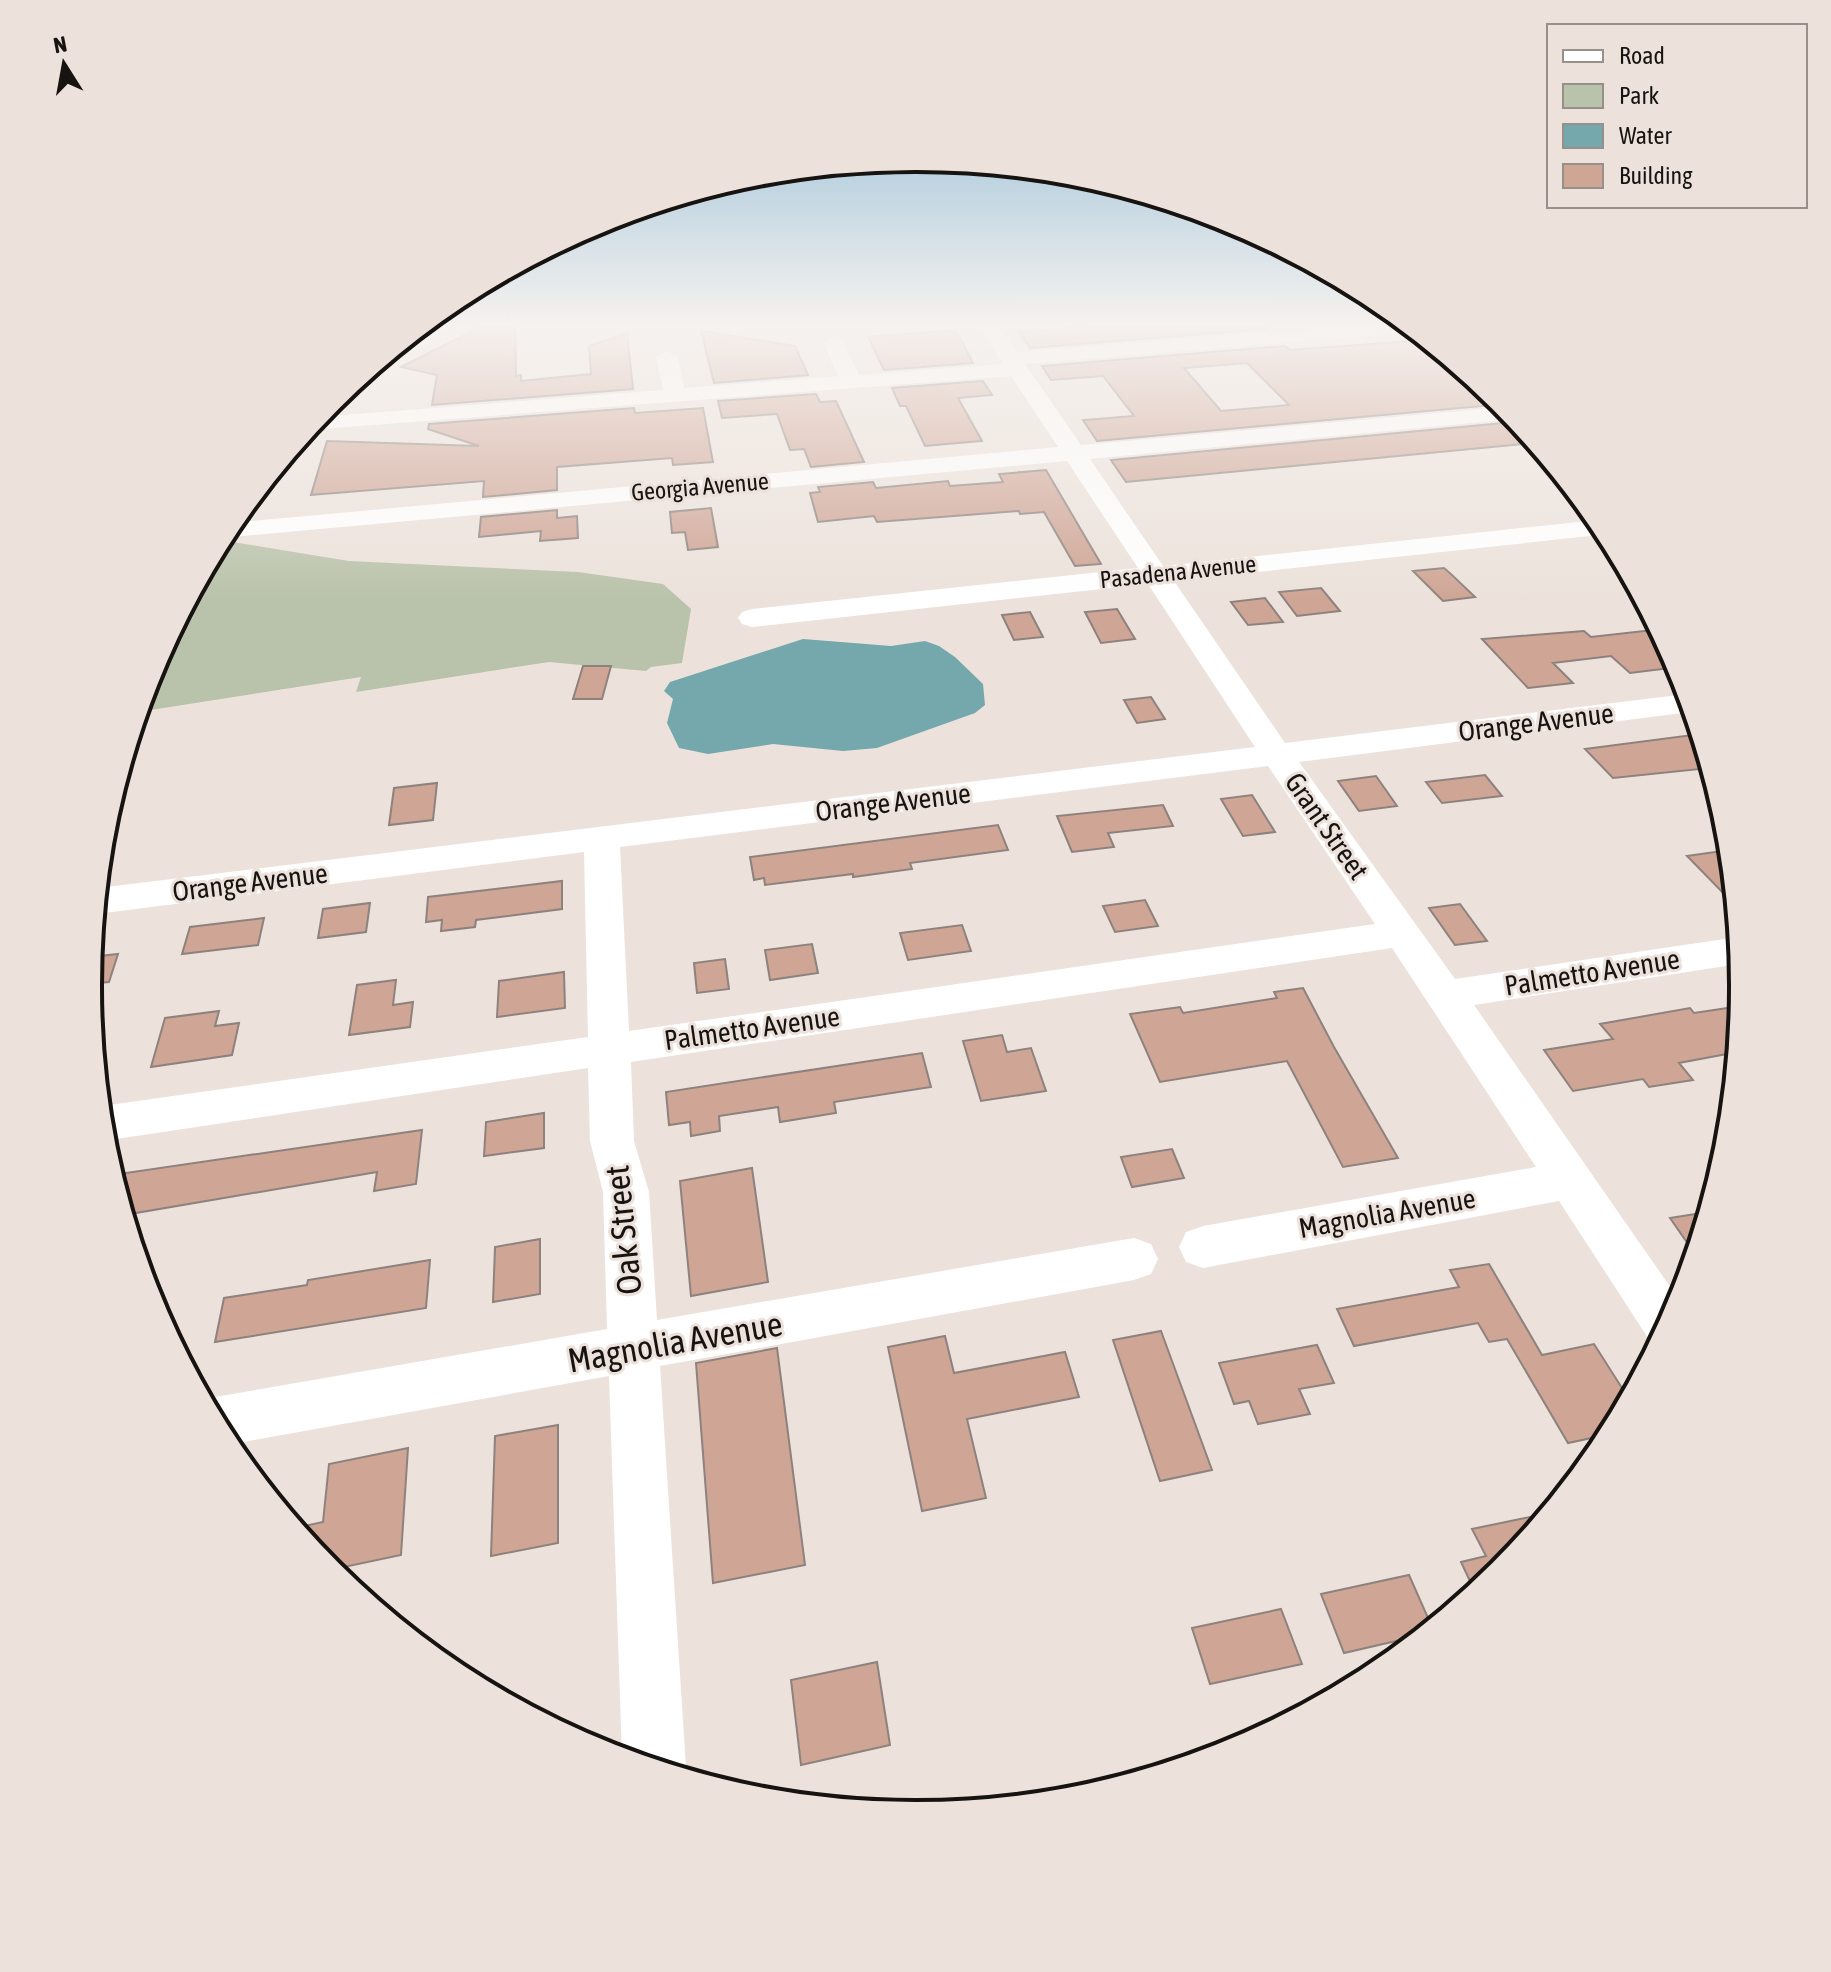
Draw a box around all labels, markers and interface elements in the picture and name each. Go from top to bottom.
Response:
north arrow [24,24,104,104]
legend [1547,24,1807,208]
text: N [51,30,69,58]
text: Road [1619,42,1665,69]
text: Park [1619,82,1660,109]
text: Water [1619,122,1672,149]
text: Building [1619,162,1693,189]
street label: Georgia Avenue [630,467,770,506]
street label: Pasadena Avenue [1099,550,1257,593]
street label: Orange Avenue [1457,697,1615,747]
street label: Grant Street [1279,767,1375,885]
street label: Orange Avenue [814,777,972,827]
street label: Orange Avenue [171,857,329,907]
street label: Palmetto Avenue [1502,942,1682,1002]
street label: Palmetto Avenue [662,1000,842,1056]
street label: Oak Street [596,1163,649,1297]
street label: Magnolia Avenue [1296,1182,1478,1244]
street label: Magnolia Avenue [565,1303,785,1380]

